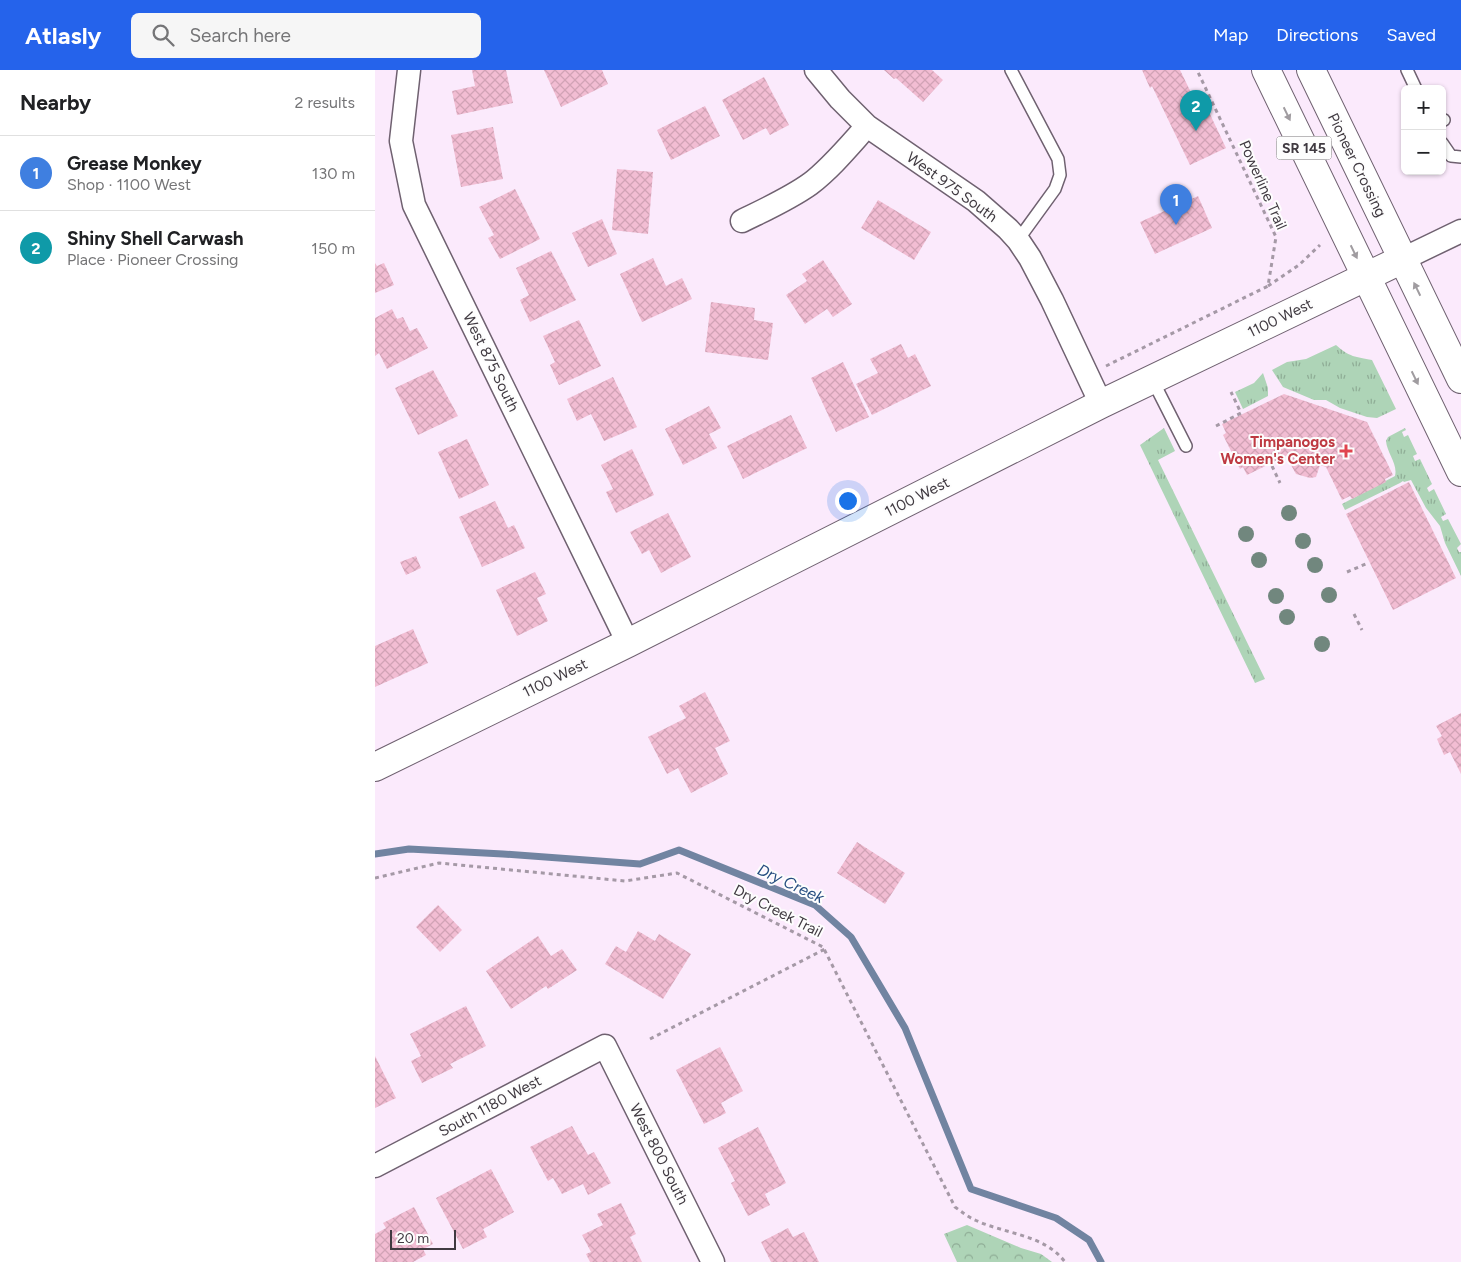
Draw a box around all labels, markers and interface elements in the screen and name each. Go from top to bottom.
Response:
search box [131,13,481,58]
text: Atlasly [25,21,101,50]
icon: search [149,21,177,49]
text: Search here [189,24,291,47]
text: Map [1213,24,1248,46]
text: Directions [1276,24,1358,46]
text: Saved [1386,24,1436,46]
map controls [1401,85,1446,175]
button: + [1401,85,1446,130]
text: Nearby [20,90,91,115]
pin: 2 [1180,90,1212,131]
text: 2 results [295,93,355,112]
one-way arrow [1284,107,1292,121]
street label: Pioneer Crossing [1324,110,1390,220]
button: − [1401,130,1446,175]
road number: SR 145 [1277,136,1331,160]
street label: Powerline Trail [1235,137,1291,233]
street label: West 975 South [903,148,1001,226]
text: Grease Monkey [67,152,202,175]
text: 1 [33,164,39,183]
text: 130 m [312,164,355,183]
text: Shop · 1100 West [67,175,191,194]
pin: 1 [1160,184,1192,225]
text: Shiny Shell Carwash [67,227,244,250]
text: 2 [31,239,41,258]
text: 150 m [311,239,355,258]
one-way arrow [1350,245,1358,259]
text: Place · Pioneer Crossing [67,250,238,269]
one-way arrow [1413,282,1421,296]
street label: 1100 West [1245,294,1316,341]
street label: West 875 South [459,309,523,415]
one-way arrow [1411,371,1419,385]
place label: Timpanogos Women's Center [1220,433,1335,468]
marker: Timpanogos Women's Center [1339,444,1353,458]
street label: 1100 West [882,473,953,521]
your location [835,488,861,514]
street label: 1100 West [520,654,591,701]
water label: Dry Creek [755,860,828,908]
street label: Dry Creek Trail [731,881,825,941]
street label: South 1180 West [436,1071,545,1141]
street label: West 800 South [626,1101,692,1207]
scale bar [390,1227,456,1250]
text: 20 m [397,1230,429,1247]

